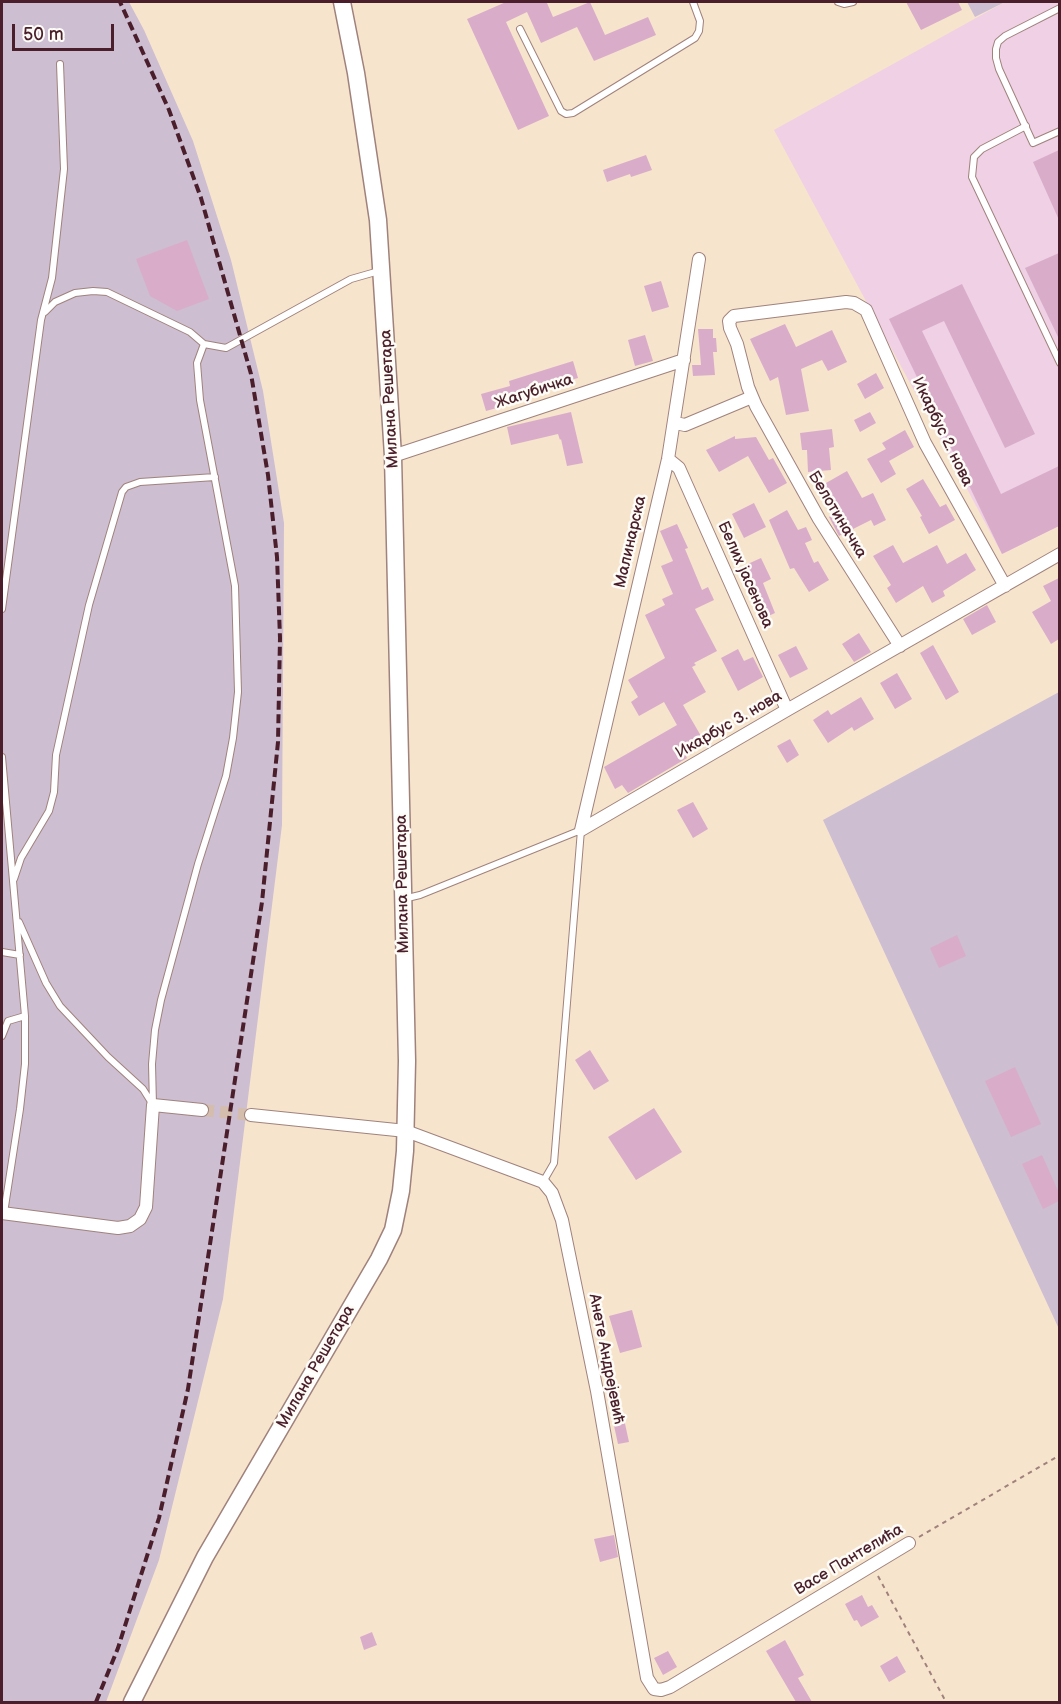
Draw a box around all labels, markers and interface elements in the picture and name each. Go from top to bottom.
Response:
scale bar [15,12,117,50]
text: 50 m [23,24,64,45]
street label: Милана Решетара [377,329,403,469]
street label: Жагубичка [493,370,575,414]
street label: Икарбус 2. нова [907,374,977,490]
street label: Белотиначка [804,468,870,562]
street label: Малинарска [611,494,651,590]
street label: Белих јасенова [713,519,777,631]
street label: Икарбус 3. нова [673,687,785,763]
street label: Милана Решетара [392,814,414,954]
street label: Анете Андрејевић [584,1292,628,1426]
street label: Милана Решетара [273,1302,359,1432]
street label: Васе Пантелића [791,1520,907,1600]

